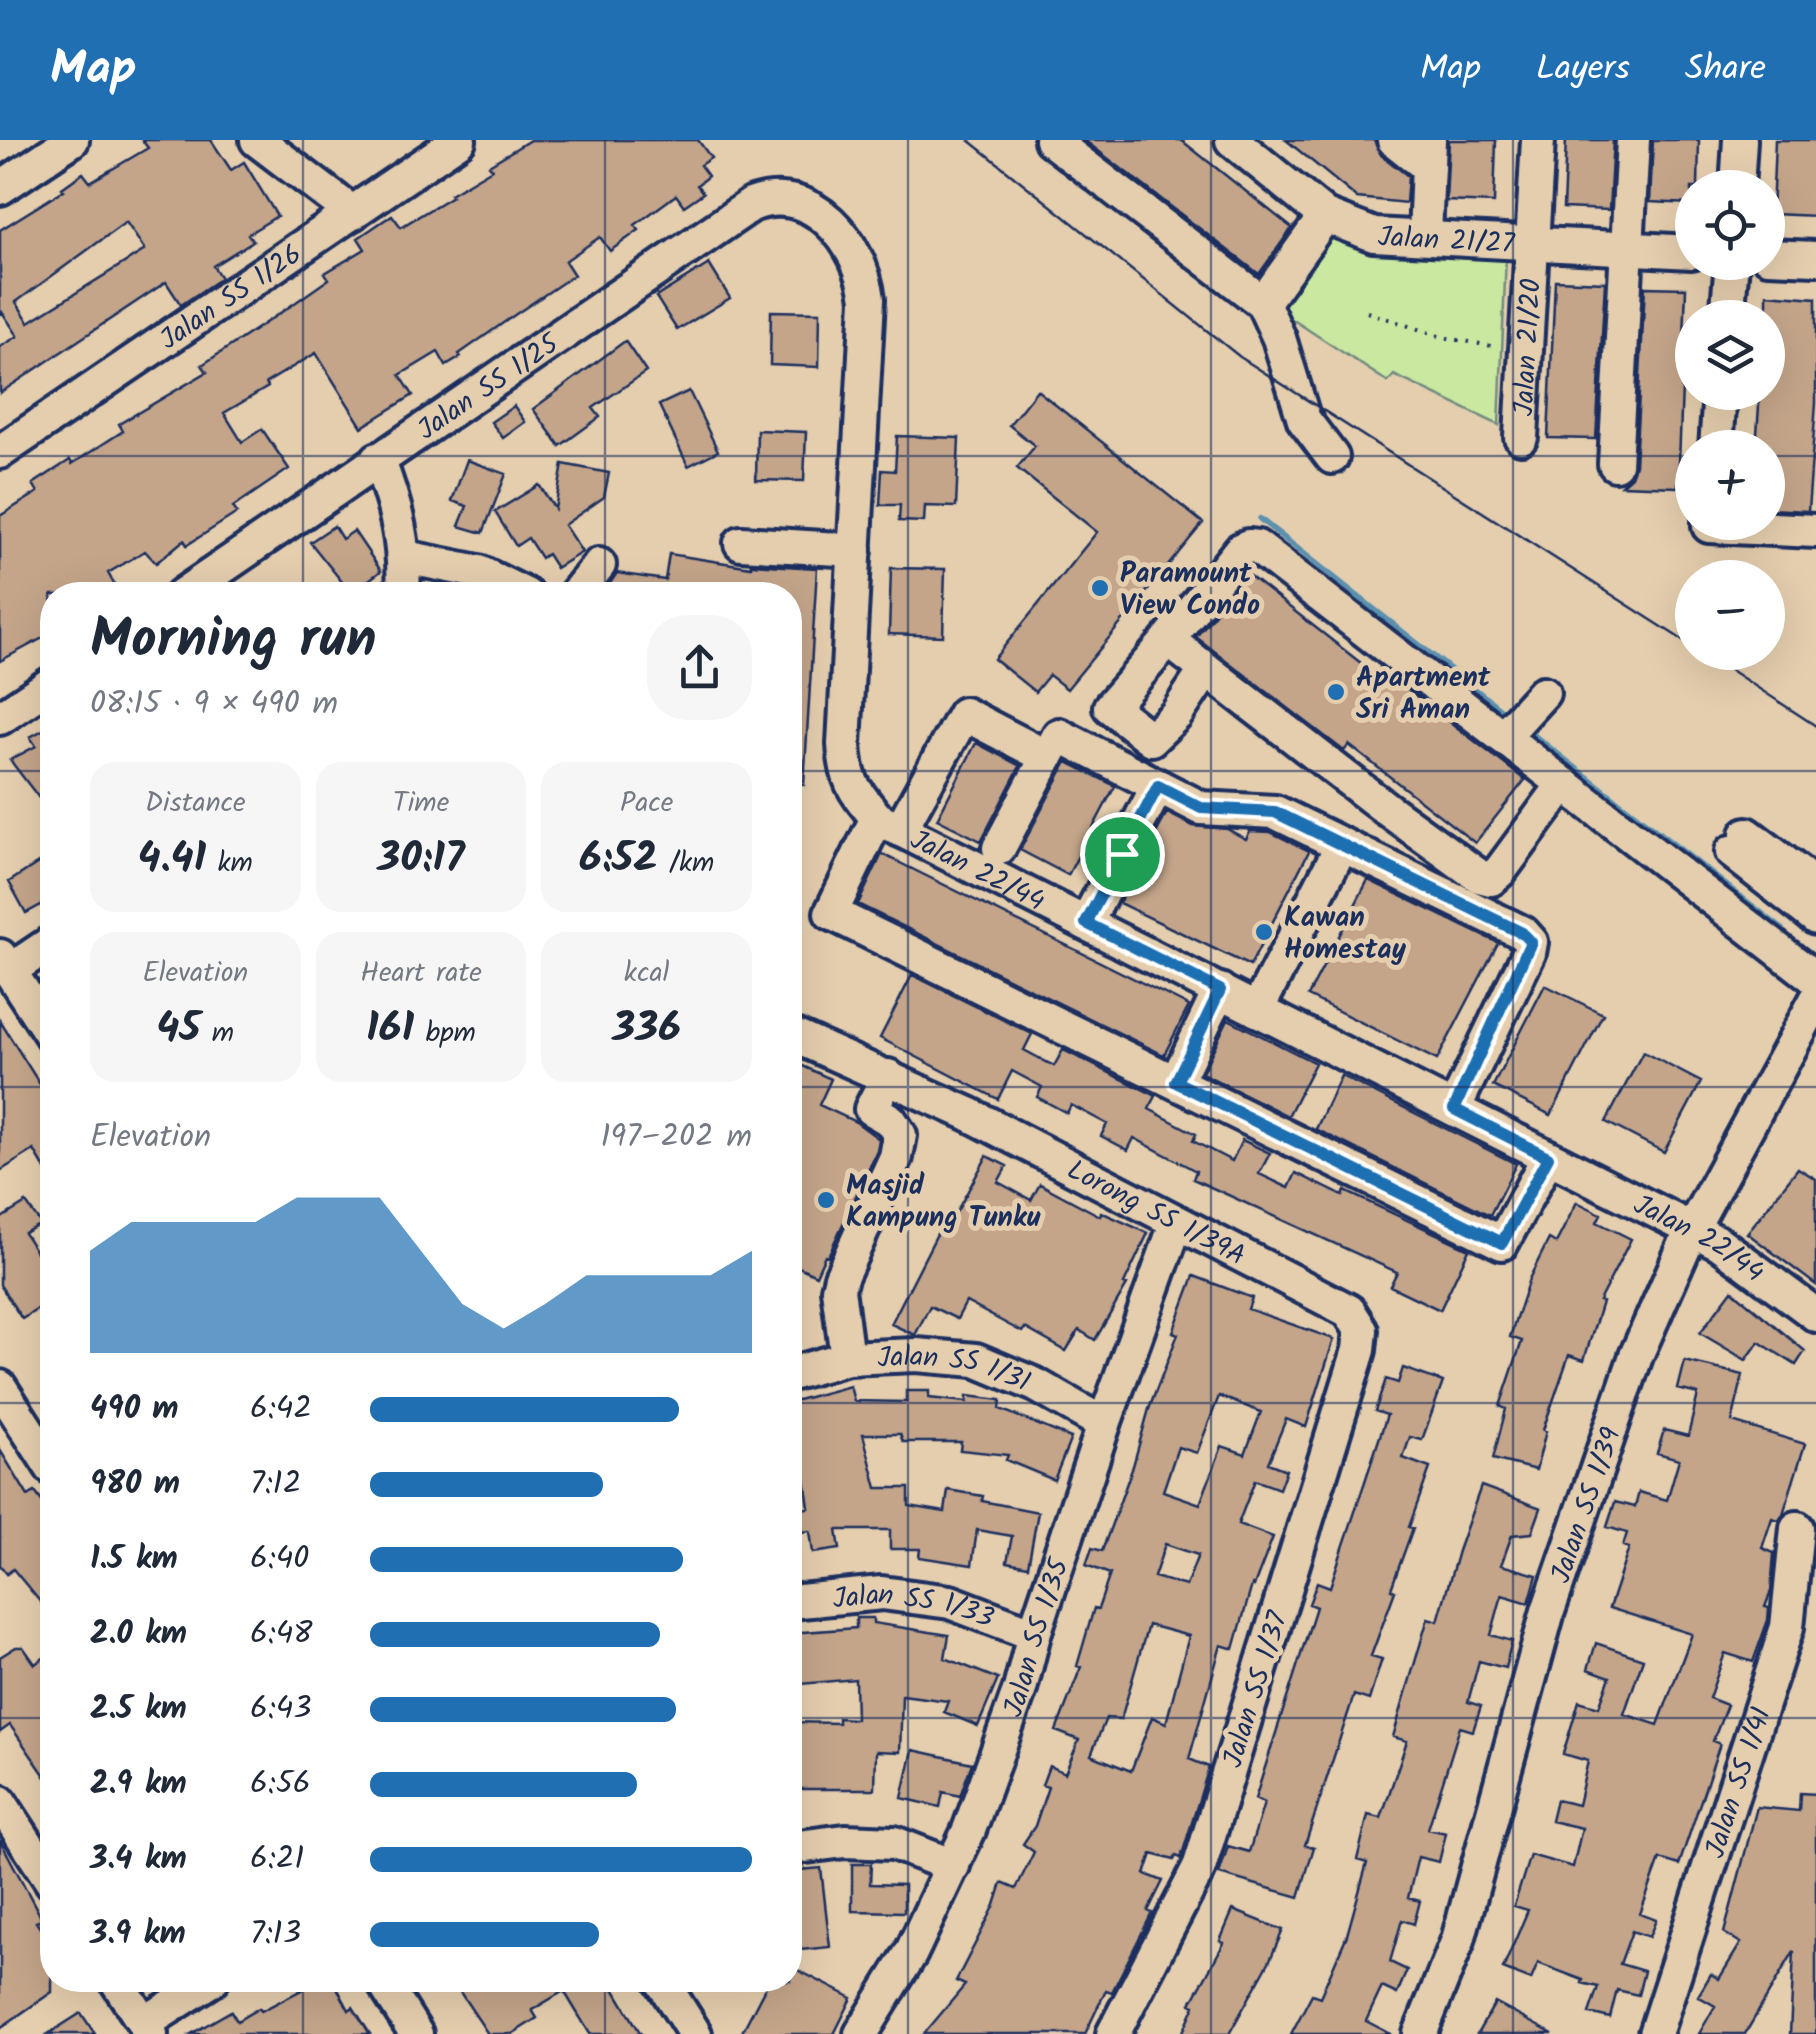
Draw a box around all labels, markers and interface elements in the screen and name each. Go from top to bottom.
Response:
text: Map [50,32,137,108]
text: Map [1420,42,1481,98]
text: Layers [1536,42,1630,98]
text: Share [1685,42,1766,98]
map controls [1675,170,1785,670]
button: locate [1675,170,1785,280]
street label: Jalan 21/27 [1377,215,1517,268]
street label: Jalan SS 1/26 [151,233,312,362]
street label: Jalan 21/20 [1502,277,1555,417]
button: layers [1675,300,1785,410]
street label: Jalan SS 1/25 [408,322,570,453]
button: + [1675,430,1785,540]
place label: Paramount View Condo [1120,552,1260,629]
button: − [1675,560,1785,670]
marker: Paramount View Condo [1089,577,1111,599]
text: Morning run [90,598,377,685]
button: share [647,615,752,720]
place label: Apartment Sri Aman [1356,656,1491,733]
text: 08:15 · 9 × 490 m [90,679,338,730]
marker: Apartment Sri Aman [1325,681,1347,703]
text: Distance [145,781,246,826]
text: Time [393,781,449,826]
text: Pace [620,781,673,826]
pin [1080,812,1165,897]
street label: Jalan 22/44 [902,818,1052,924]
text: 4.41 [138,826,206,893]
text: 30:17 [377,826,465,893]
text: 6:52 [579,826,658,893]
icon: arrive [1095,827,1150,882]
text: km [206,841,253,886]
text: /km [658,841,714,886]
place label: Kawan Homestay [1284,896,1407,973]
marker: Kawan Homestay [1253,921,1275,943]
text: Elevation [142,951,248,996]
text: Heart rate [360,951,482,996]
text: kcal [624,951,669,996]
text: 45 [156,996,201,1063]
text: 161 [366,996,414,1063]
text: 336 [612,996,681,1063]
text: m [201,1011,234,1056]
text: bpm [414,1011,476,1056]
text: Elevation [90,1112,211,1163]
text: 197–202 m [601,1112,752,1163]
street label: Lorong SS 1/39A [1059,1149,1253,1279]
place label: Masjid Kampung Tunku [846,1164,1041,1241]
street label: Jalan 22/44 [1625,1183,1774,1295]
marker: Masjid Kampung Tunku [815,1189,837,1211]
street label: Jalan SS 1/31 [876,1335,1037,1405]
text: 490 m [90,1384,179,1435]
text: 6:42 [250,1384,312,1435]
street label: Jalan SS 1/39 [1539,1421,1635,1589]
text: 980 m [90,1459,180,1510]
text: 7:12 [250,1459,301,1510]
text: 1.5 km [90,1534,178,1585]
text: 6:40 [250,1534,309,1585]
street label: Jalan SS 1/35 [992,1551,1083,1724]
street label: Jalan SS 1/33 [831,1573,1000,1642]
street label: Jalan SS 1/37 [1211,1605,1302,1773]
text: 2.0 km [90,1609,187,1660]
text: 6:48 [250,1609,313,1660]
text: 2.5 km [90,1684,187,1735]
text: 6:43 [250,1684,312,1735]
street label: Jalan SS 1/41 [1694,1701,1785,1864]
text: 2.9 km [90,1759,187,1810]
text: 6:56 [250,1759,311,1810]
text: 3.4 km [90,1834,187,1885]
text: 6:21 [250,1834,304,1885]
text: 3.9 km [90,1909,186,1960]
text: 7:13 [250,1909,301,1960]

